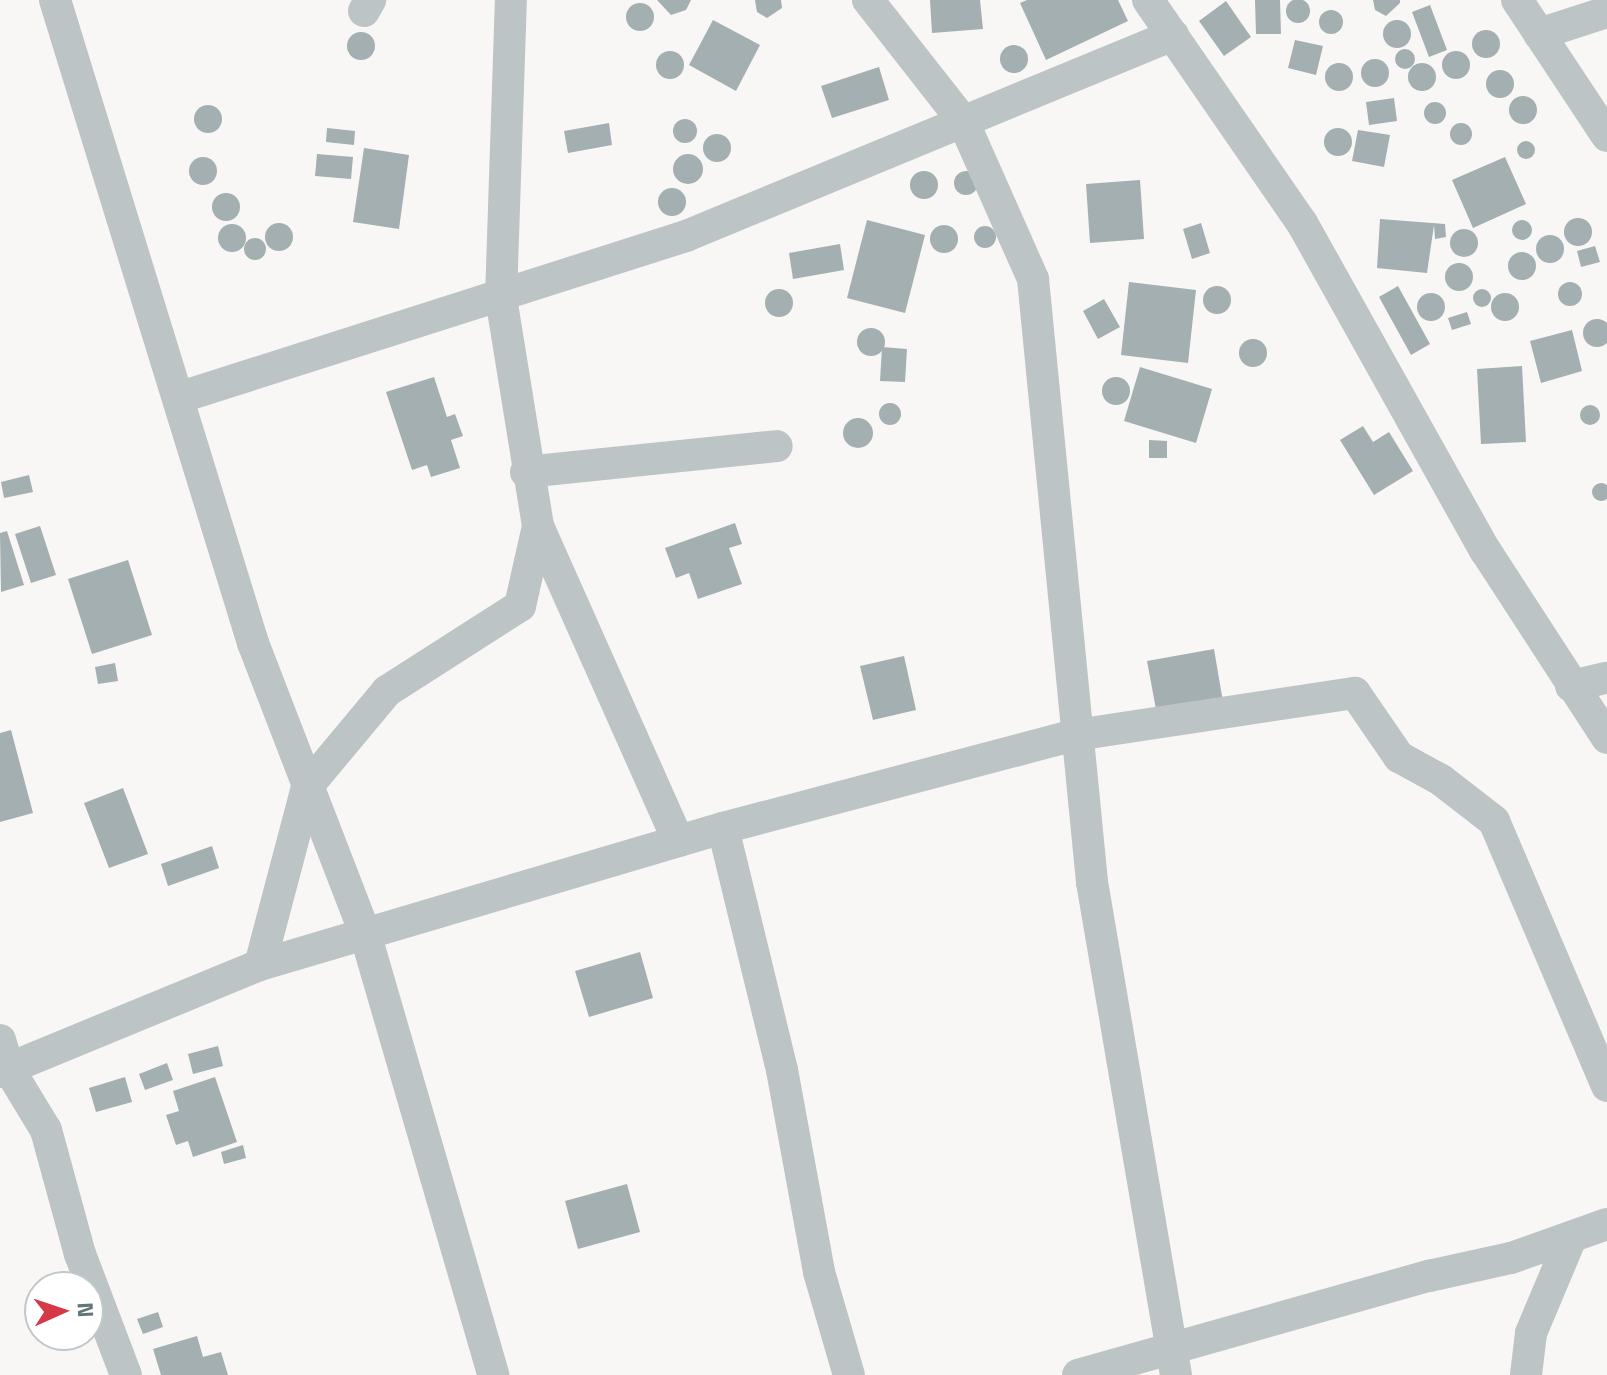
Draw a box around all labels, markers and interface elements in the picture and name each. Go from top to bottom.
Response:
north arrow [24,1271,104,1351]
text: N [69,1301,103,1318]

